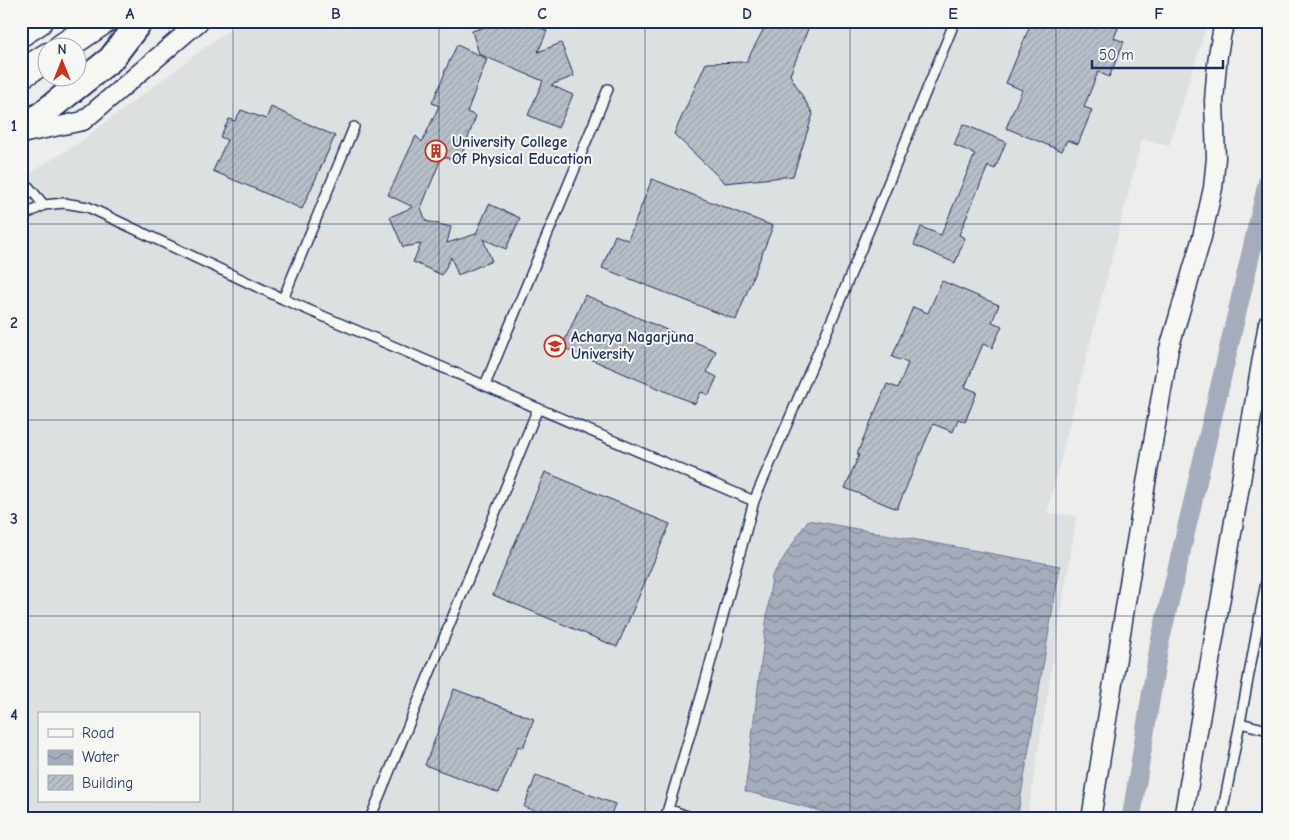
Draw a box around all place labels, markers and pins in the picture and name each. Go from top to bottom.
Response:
place label: University College Of Physical Education [452,133,592,168]
building icon: University College Of Physical Education [424,139,448,163]
place label: Acharya Nagarjuna University [571,328,694,363]
school or university icon: Acharya Nagarjuna University [543,334,567,358]

